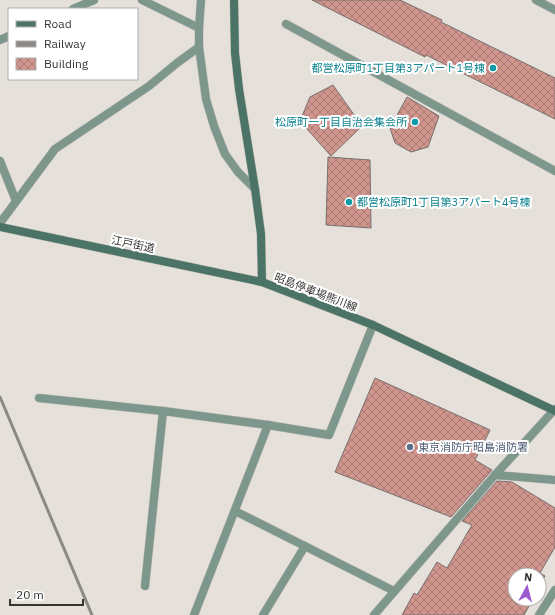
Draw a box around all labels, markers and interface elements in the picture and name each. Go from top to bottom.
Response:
legend [8,8,138,80]
text: Road [44,16,72,31]
text: Railway [44,36,86,51]
text: Building [44,56,89,71]
place label: 都営松原町1丁目第3アパート1号棟 [311,61,485,75]
marker: 都営松原町1丁目第3アパート1号棟 [488,63,498,73]
place label: 松原町一丁目自治会集会所 [275,115,408,129]
marker: 松原町一丁目自治会集会所 [410,117,420,127]
place label: 都営松原町1丁目第3アパート4号棟 [357,195,531,209]
marker: 都営松原町1丁目第3アパート4号棟 [344,197,354,207]
street label: 江戸街道 [110,233,156,255]
street label: 昭島停車場熊川線 [272,270,360,314]
place label: 東京消防庁昭島消防署 [418,440,528,454]
marker: 東京消防庁昭島消防署 [405,442,415,452]
north arrow [507,567,547,607]
text: N [523,570,533,585]
scale bar [10,581,83,607]
text: 20 m [16,587,44,602]

